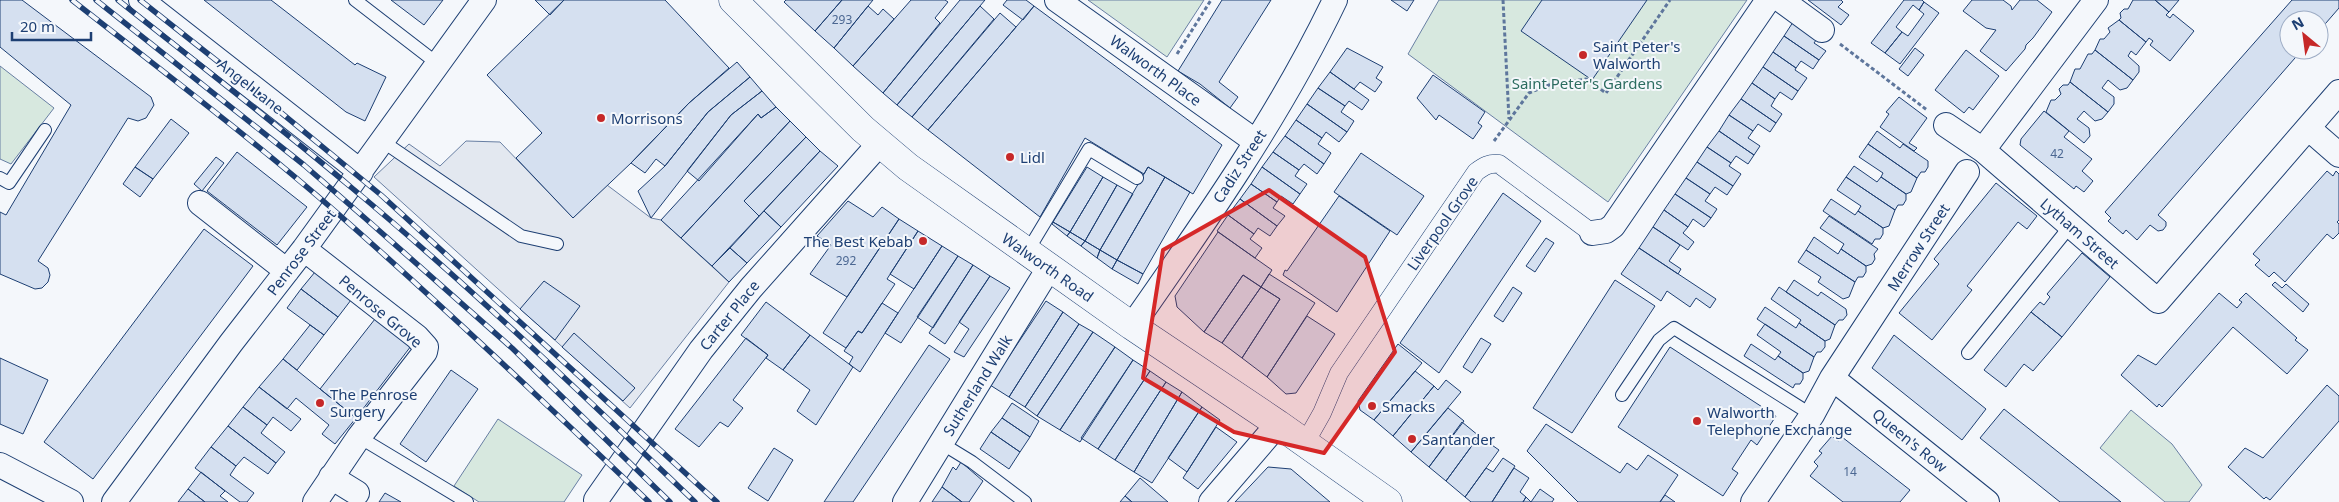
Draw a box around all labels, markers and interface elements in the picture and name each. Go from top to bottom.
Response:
scale bar [12,10,91,42]
north arrow [2279,10,2329,60]
house number: 293 [832,11,852,28]
text: N [2288,12,2307,34]
text: 20 m [20,16,55,36]
street label: Walworth Place [1106,30,1206,110]
place label: Saint Peter's Walworth [1593,36,1680,73]
marker: Saint Peter's Walworth [1577,49,1589,61]
street label: Angel Lane [214,54,288,118]
park label: Saint Peter's Gardens [1512,73,1662,93]
place label: Morrisons [611,108,683,128]
marker: Morrisons [595,112,607,124]
street label: Cadiz Street [1208,125,1271,207]
house number: 42 [2050,145,2064,162]
place label: Lidl [1020,147,1045,167]
marker: Lidl [1004,151,1016,163]
street label: Liverpool Grove [1402,172,1482,274]
street label: Lytham Street [2036,193,2124,273]
street label: Merrow Street [1882,199,1954,295]
street label: Penrose Street [262,204,340,299]
street label: Walworth Road [998,228,1098,306]
place label: The Best Kebab [804,231,913,251]
marker: The Best Kebab [917,235,929,247]
house number: 292 [836,252,856,269]
street label: Penrose Grove [335,270,427,352]
street label: Carter Place [694,276,764,354]
street label: Sutherland Walk [938,331,1016,439]
place label: The Penrose Surgery [330,384,417,421]
place label: Smacks [1382,396,1435,416]
marker: The Penrose Surgery [314,397,326,409]
marker: Smacks [1366,400,1378,412]
place label: Walworth Telephone Exchange [1707,402,1852,439]
street label: Queen's Row [1868,404,1952,477]
marker: Walworth Telephone Exchange [1691,415,1703,427]
place label: Santander [1422,429,1495,449]
marker: Santander [1406,433,1418,445]
house number: 14 [1843,463,1857,480]

